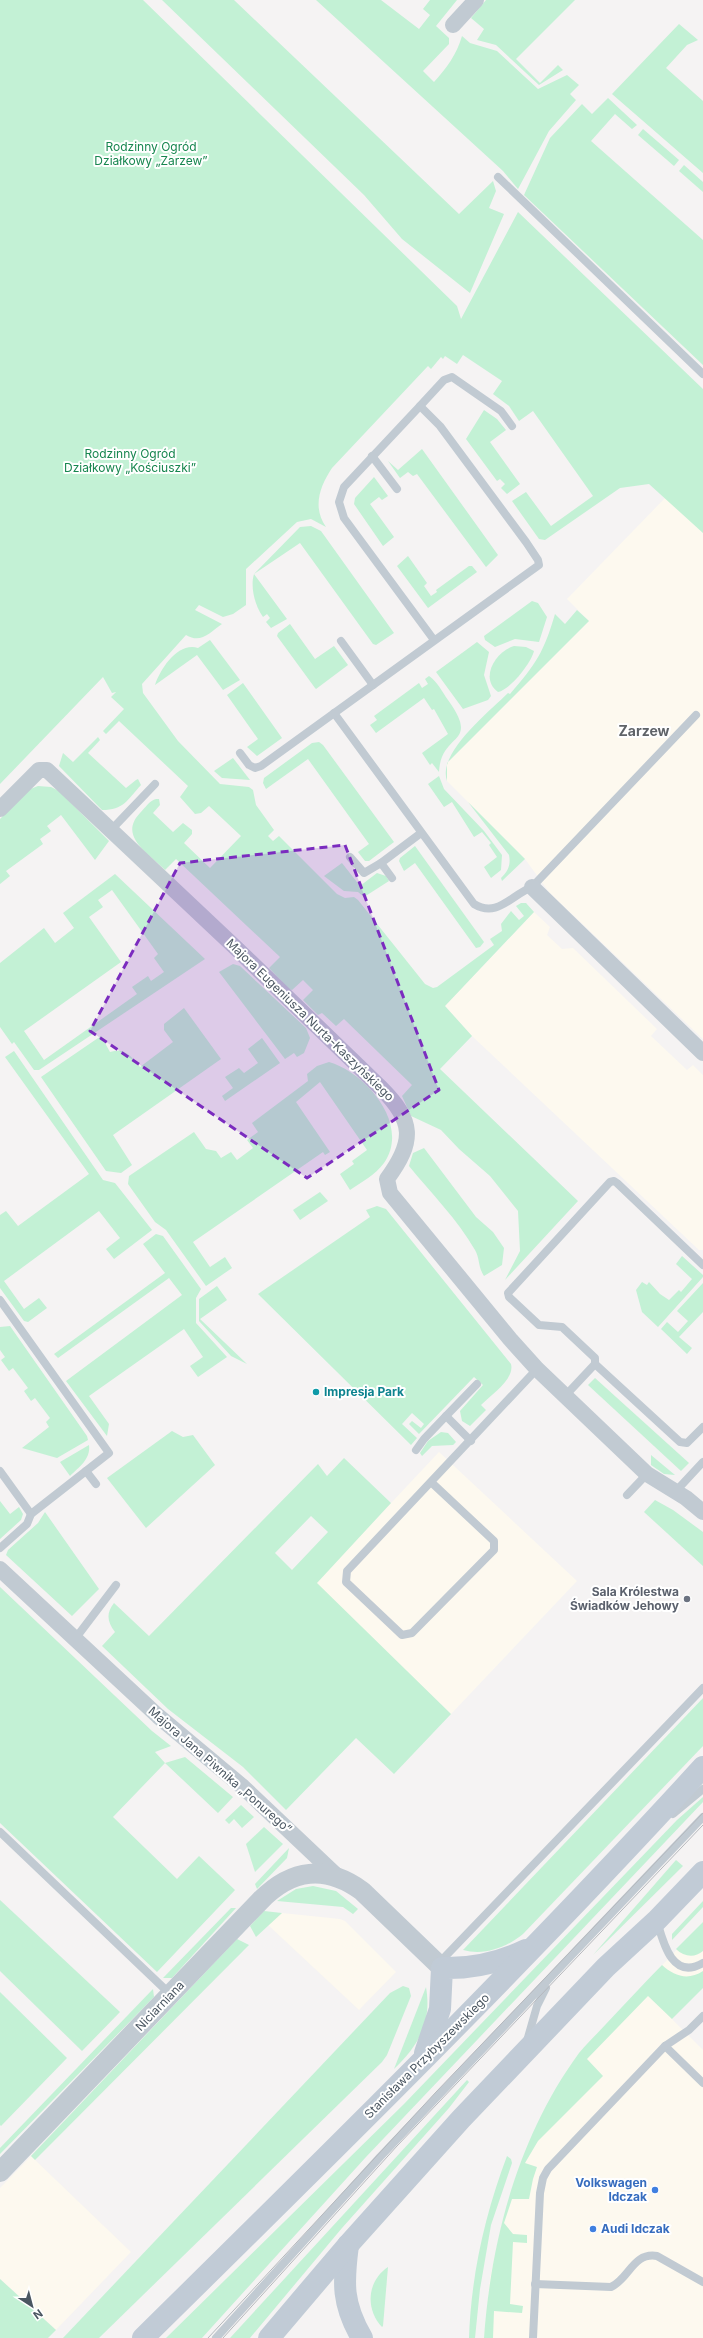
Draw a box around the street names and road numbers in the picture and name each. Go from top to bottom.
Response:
street label: Majora Eugeniusza Nurta-Kaszyńskiego [223,935,397,1104]
street label: Majora Jana Piwnika „Ponurego” [146,1703,295,1836]
street label: Niciarniana [132,1978,187,2034]
street label: Stanisława Przybyszewskiego [361,1990,492,2121]

